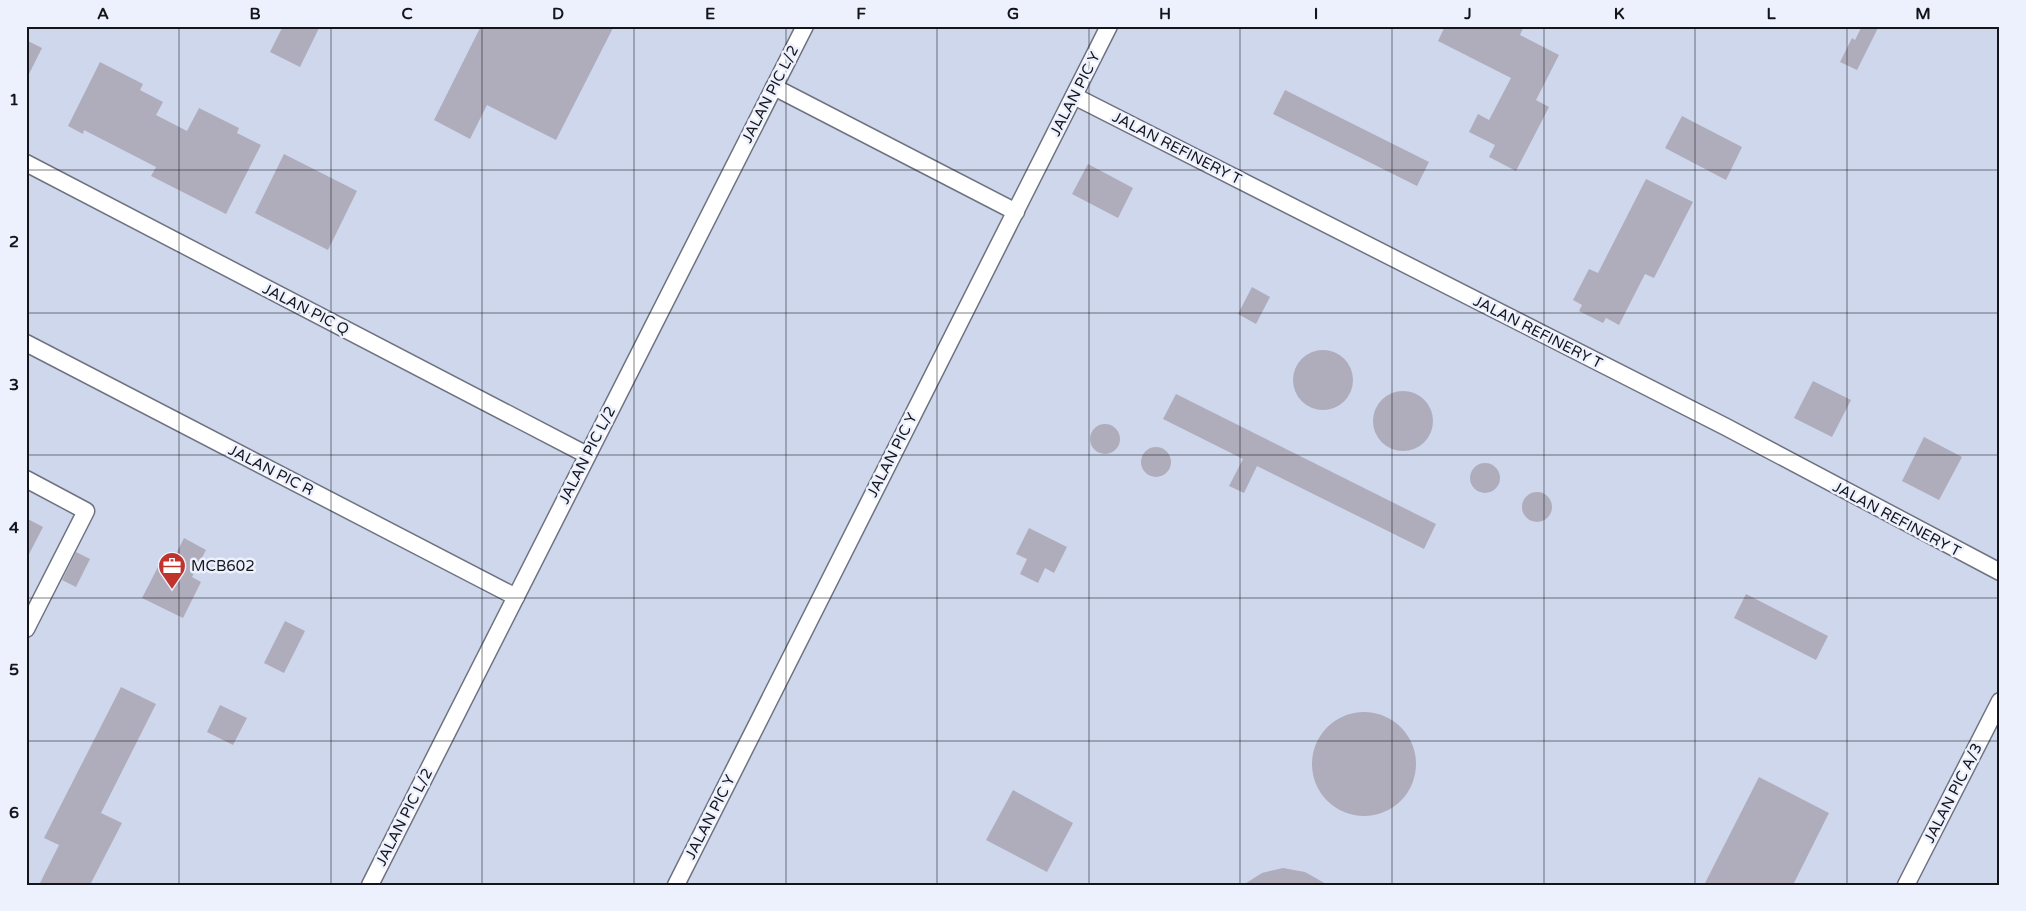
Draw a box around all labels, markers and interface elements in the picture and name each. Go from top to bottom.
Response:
text: A [97,4,109,24]
text: B [249,4,261,24]
text: C [401,4,413,24]
text: D [552,4,564,24]
text: E [705,4,715,24]
text: F [856,4,866,24]
text: G [1007,4,1019,24]
text: H [1159,4,1171,24]
text: I [1314,4,1318,24]
text: J [1463,4,1472,24]
text: K [1614,4,1625,24]
text: L [1766,4,1776,24]
text: M [1915,4,1931,24]
street label: JALAN PIC L/2 [738,42,802,146]
street label: JALAN PIC Y [1046,49,1104,139]
text: 1 [9,90,19,110]
street label: JALAN REFINERY T [1110,108,1244,188]
text: 2 [9,232,19,252]
street label: JALAN PIC Q [260,280,352,338]
street label: JALAN REFINERY T [1471,292,1605,372]
text: 3 [9,375,19,395]
street label: JALAN PIC L/2 [555,403,619,507]
street label: JALAN PIC Y [863,410,921,500]
street label: JALAN PIC R [225,441,317,499]
street label: JALAN REFINERY T [1830,478,1964,560]
text: 4 [9,518,19,538]
office icon: MCB602 [157,551,187,590]
place label: MCB602 [191,557,255,575]
text: 5 [9,660,19,680]
street label: JALAN PIC A/3 [1920,740,1986,846]
street label: JALAN PIC L/2 [372,765,436,869]
street label: JALAN PIC Y [681,772,739,862]
text: 6 [9,803,19,823]

